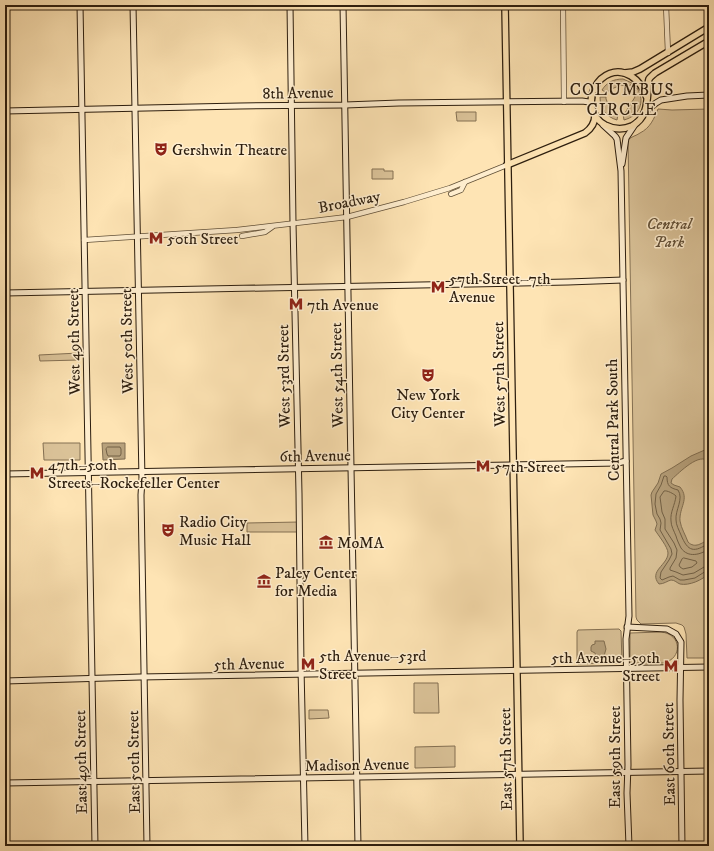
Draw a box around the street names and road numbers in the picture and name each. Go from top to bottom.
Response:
street label: 8th Avenue [262,82,334,104]
street label: Broadway [316,186,382,218]
street label: West 50th Street [116,288,138,395]
street label: West 49th Street [63,289,85,396]
street label: West 57th Street [488,321,510,428]
street label: West 54th Street [326,322,348,429]
street label: West 53rd Street [273,324,295,429]
street label: Central Park South [602,358,624,481]
street label: 6th Avenue [279,445,351,467]
street label: 5th Avenue [213,653,285,675]
street label: East 60th Street [658,702,680,806]
street label: East 59th Street [605,706,625,808]
street label: East 57th Street [495,707,517,811]
street label: East 49th Street [70,710,92,814]
street label: East 50th Street [123,710,145,814]
street label: Madison Avenue [305,754,410,776]

